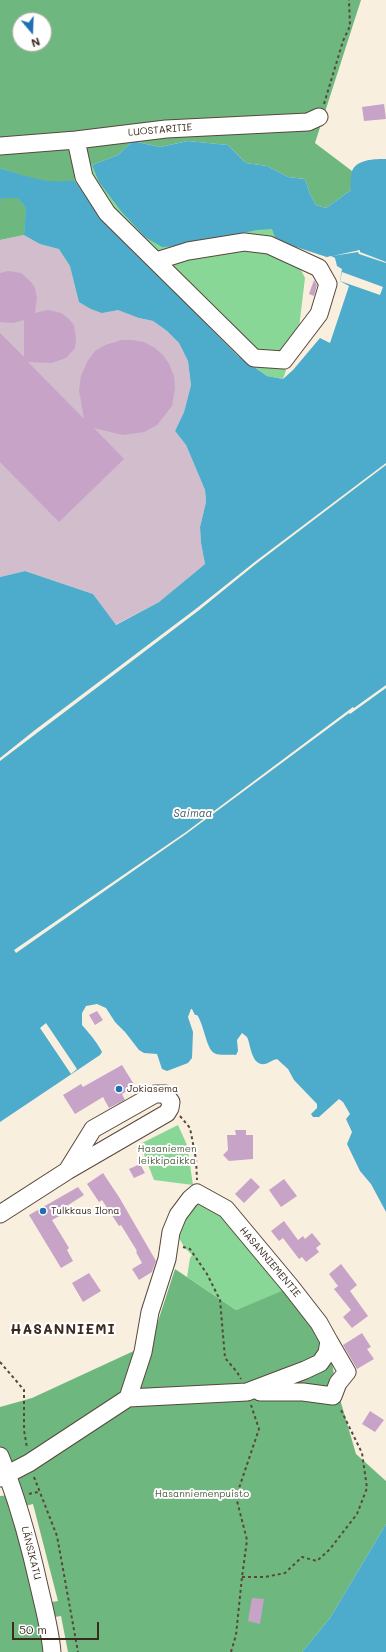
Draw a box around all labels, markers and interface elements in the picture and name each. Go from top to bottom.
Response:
north arrow [12,12,52,52]
text: N [29,34,42,51]
street label: LUOSTARITIE [127,121,193,139]
water label: Saimaa [174,807,212,821]
place label: Jokiasema [127,1083,178,1095]
marker: Jokiasema [114,1084,124,1094]
park label: Hasaniemen leikkipaikka [138,1143,196,1166]
place label: Tulkkaus Ilona [51,1205,120,1217]
marker: Tulkkaus Ilona [38,1206,48,1216]
street label: HASANNIEMENTIE [237,1224,303,1300]
district label: HASANNIEMI [10,1322,116,1338]
park label: Hasanniemenpuisto [155,1488,249,1500]
street label: LÄNSIKATU [19,1525,43,1581]
scale bar [14,1614,101,1640]
text: 50 m [19,1621,47,1637]

